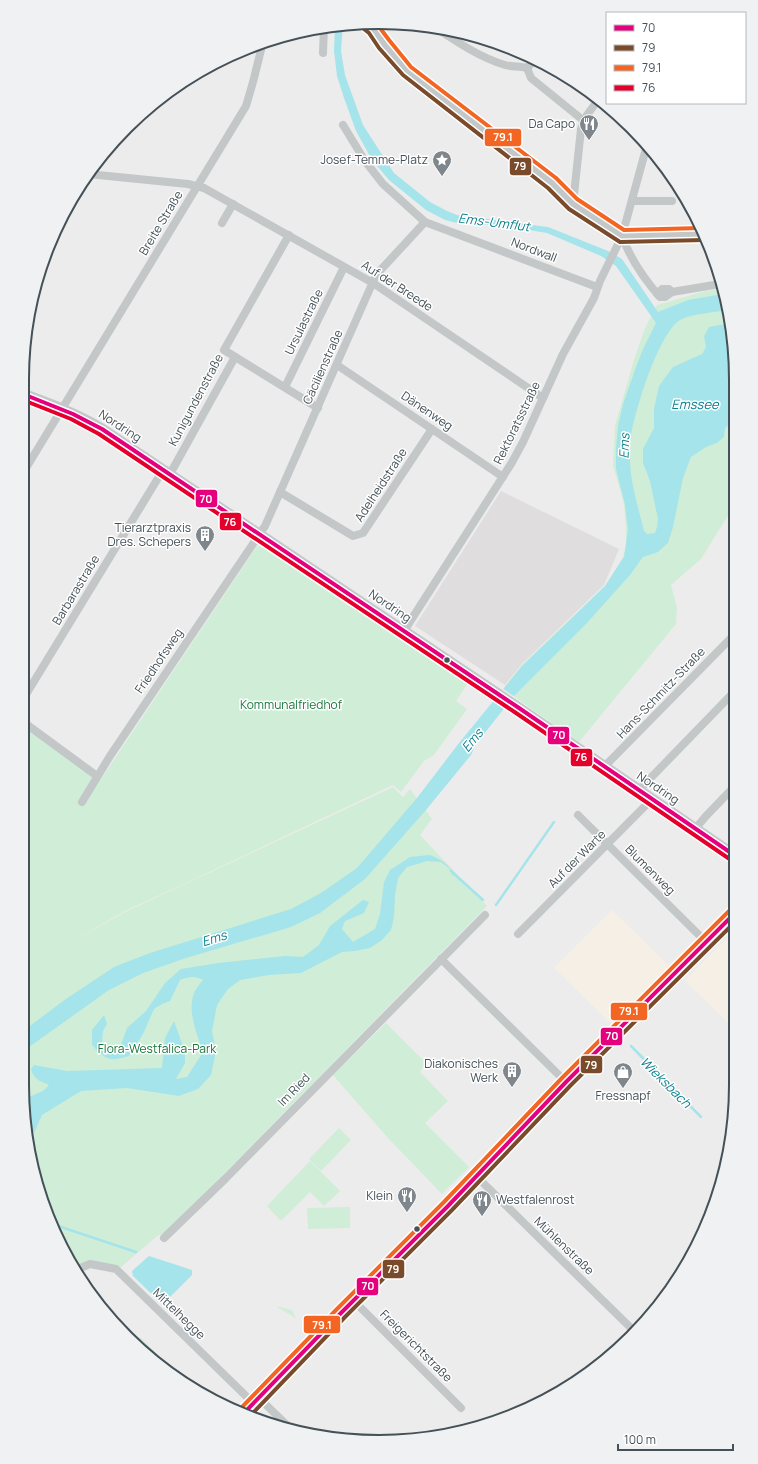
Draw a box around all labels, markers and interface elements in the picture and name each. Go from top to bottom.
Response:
legend [606,12,746,104]
text: 70 [642,19,655,36]
text: 79 [642,39,655,56]
text: 79.1 [642,59,662,76]
text: 76 [642,79,655,96]
restaurant icon: Da Capo [578,113,600,141]
place label: Da Capo [528,115,575,132]
line badge: 79.1 [484,128,522,147]
text: 79.1 [493,129,513,144]
place icon: Josef-Temme-Platz [431,149,453,177]
place label: Josef-Temme-Platz [320,151,428,168]
line badge: 79 [509,157,532,176]
text: 79 [514,158,527,173]
street label: Breite Straße [135,187,187,258]
water label: Ems-Umflut [457,209,533,236]
street label: Nordwall [509,233,560,266]
street label: Auf der Breede [358,256,436,315]
street label: Ursulastraße [280,286,327,358]
street label: Cäcilienstraße [298,327,347,407]
street label: Kunigundenstraße [164,351,227,449]
street label: Rektoratsstraße [489,379,544,467]
street label: Dänenweg [398,387,456,434]
water label: Emssee [671,395,720,413]
street label: Nordring [96,405,145,446]
water label: Ems [615,432,633,459]
street label: Adelheidstraße [350,445,411,525]
line badge: 70 [195,489,218,508]
text: 70 [199,491,213,506]
line badge: 76 [219,512,242,531]
text: 76 [224,514,237,529]
place label: Tierarztpraxis Dres. Schepers [107,519,191,550]
building icon: Tierarztpraxis Dres. Schepers [194,524,216,552]
street label: Barbarastraße [48,552,103,628]
street label: Nordring [366,585,415,626]
street label: Friedhofsweg [131,625,187,697]
street label: Hans-Schmitz-Straße [613,643,709,742]
unlabelled marker [442,655,452,665]
park label: Kommunalfriedhof [240,696,343,713]
water label: Ems [457,724,488,755]
line badge: 70 [547,726,570,745]
text: 70 [552,727,566,742]
line badge: 76 [570,748,593,767]
text: 76 [575,749,588,764]
street label: Nordring [634,767,683,808]
street label: Auf der Warte [544,826,609,891]
street label: Blumenweg [622,841,679,898]
water label: Ems [199,925,230,950]
line badge: 79.1 [610,1002,648,1021]
text: 79.1 [619,1003,639,1018]
line badge: 70 [600,1027,623,1046]
text: 70 [605,1028,619,1043]
park label: Flora-Westfalica-Park [98,1040,217,1057]
water label: Wieksbach [636,1052,696,1112]
place label: Diakonisches Werk [424,1055,499,1086]
line badge: 79 [580,1055,603,1074]
text: 79 [585,1057,598,1072]
building icon: Diakonisches Werk [501,1060,523,1088]
shop icon: Fressnapf [612,1061,634,1089]
street label: Im Ried [274,1069,314,1110]
place label: Fressnapf [595,1087,651,1104]
restaurant icon: Klein [396,1185,418,1213]
place label: Klein [366,1187,393,1204]
restaurant icon: Westfalenrost [471,1189,493,1217]
place label: Westfalenrost [496,1191,575,1208]
street label: Mühlenstraße [531,1213,598,1279]
unlabelled marker [412,1224,422,1234]
line badge: 79 [382,1259,405,1279]
text: 79 [387,1261,400,1276]
line badge: 70 [356,1277,379,1296]
text: 70 [361,1278,375,1293]
street label: Mittelhegge [149,1284,209,1343]
street label: Freigerichtstraße [376,1306,456,1386]
line badge: 79.1 [303,1315,341,1334]
text: 79.1 [312,1317,332,1332]
scale bar [618,1426,733,1452]
text: 100 m [624,1431,656,1448]

